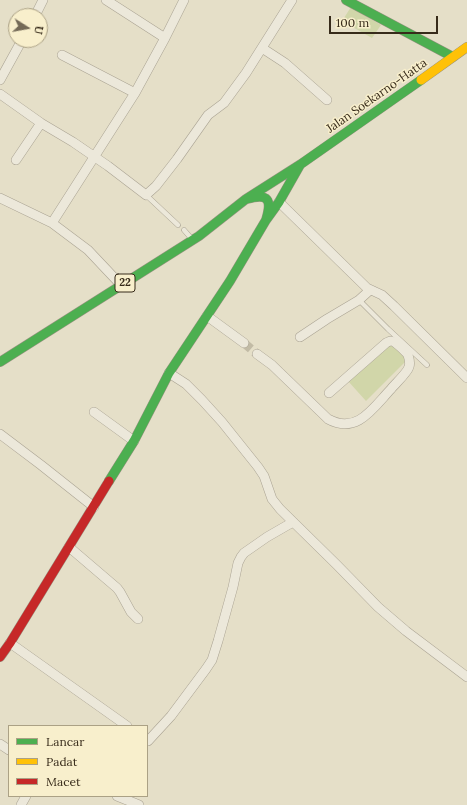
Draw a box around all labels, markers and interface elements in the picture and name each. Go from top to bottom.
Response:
north arrow [8,8,48,48]
scale bar [331,8,440,34]
text: 100 m [336,15,369,30]
text: U [31,25,46,36]
street label: Jalan Soekarno-Hatta [324,56,430,136]
road number: 22 [115,274,135,292]
legend [8,725,148,797]
text: Lancar [46,734,84,749]
text: Padat [46,754,77,769]
text: Macet [46,774,81,789]

